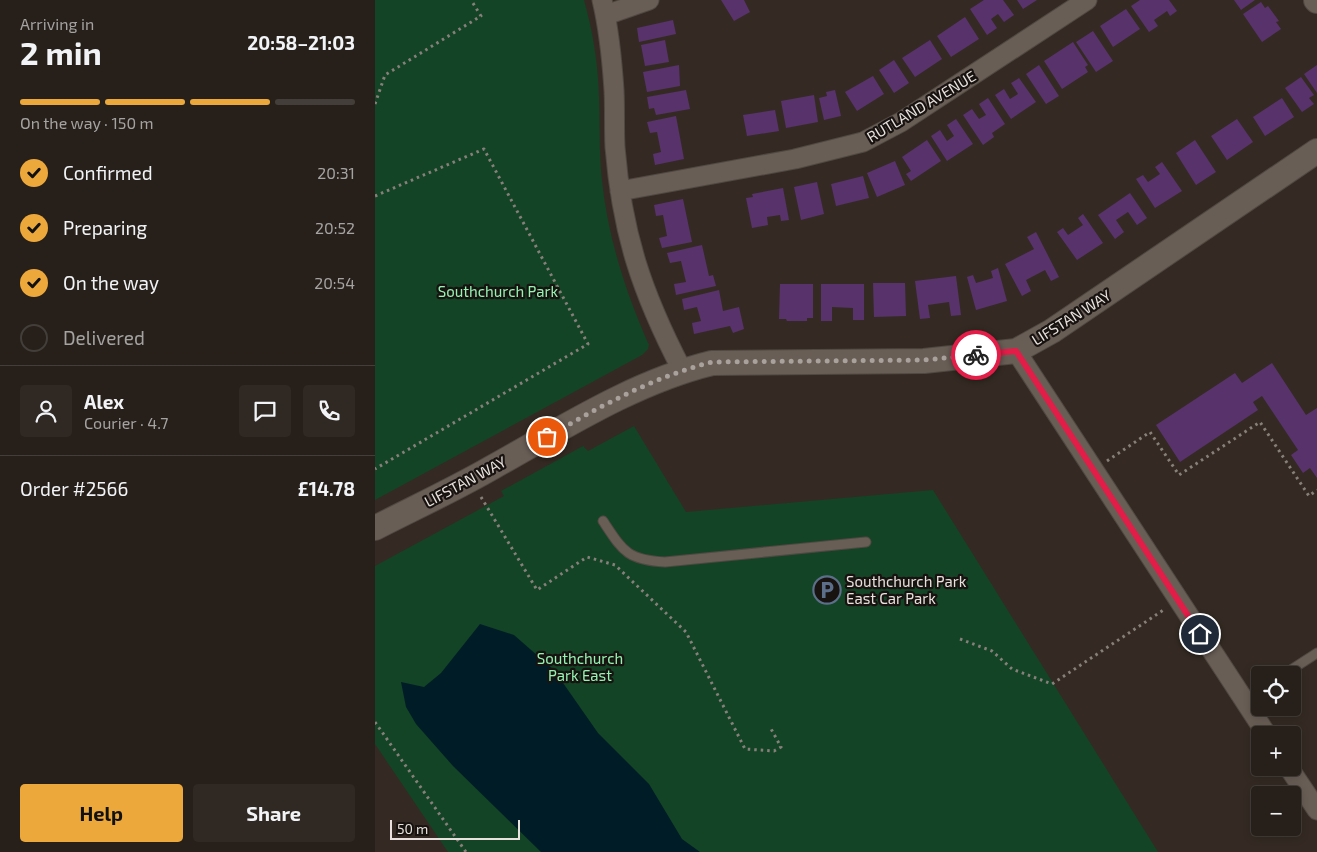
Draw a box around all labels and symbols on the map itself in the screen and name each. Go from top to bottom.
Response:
street label: RUTLAND AVENUE [863,66,979,146]
park label: Southchurch Park [438,282,559,300]
street label: LIFSTAN WAY [1028,285,1114,348]
courier [951,330,1001,380]
pin [526,416,568,458]
street label: LIFSTAN WAY [421,452,509,510]
place label: Southchurch Park East Car Park [846,572,967,607]
parking icon: Southchurch Park East Car Park [812,575,842,605]
pin [1179,613,1221,655]
park label: Southchurch Park East [537,649,623,684]
scale bar [390,817,520,840]

